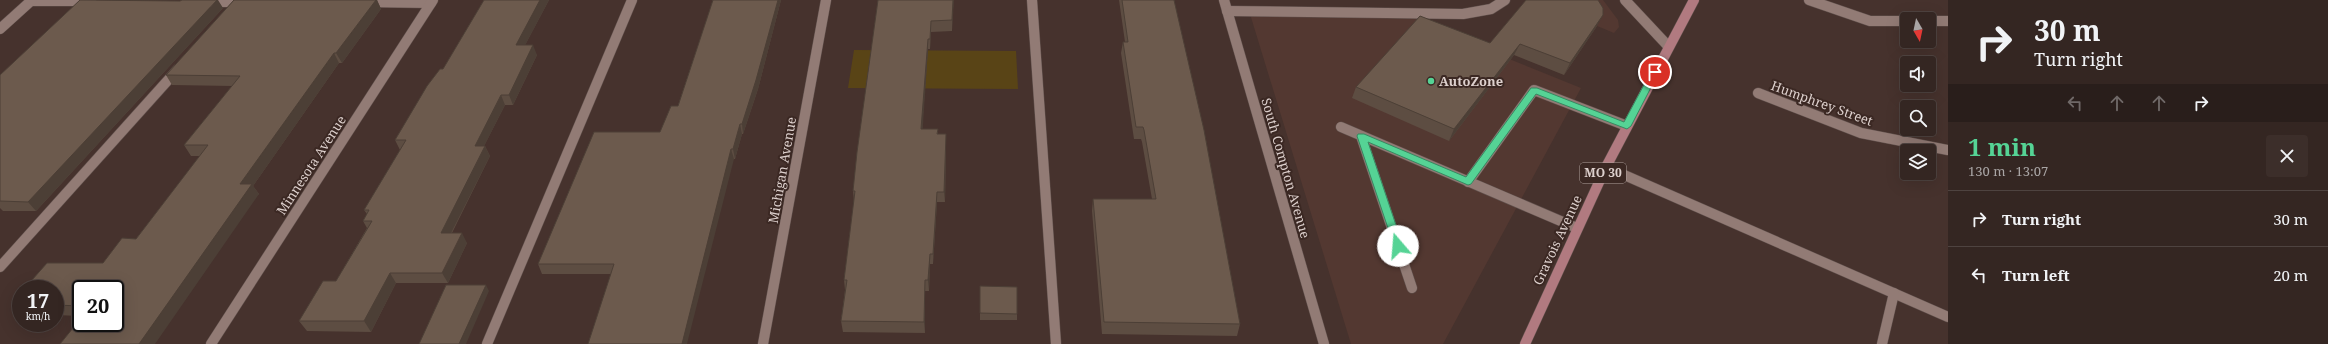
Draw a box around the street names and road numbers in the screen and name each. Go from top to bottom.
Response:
street label: Humphrey Street [1769,76,1876,130]
street label: South Compton Avenue [1257,96,1315,240]
street label: Minnesota Avenue [272,112,350,218]
street label: Michigan Avenue [764,115,800,225]
road number: MO 30 [1580,163,1626,183]
street label: Gravois Avenue [1528,192,1586,288]

